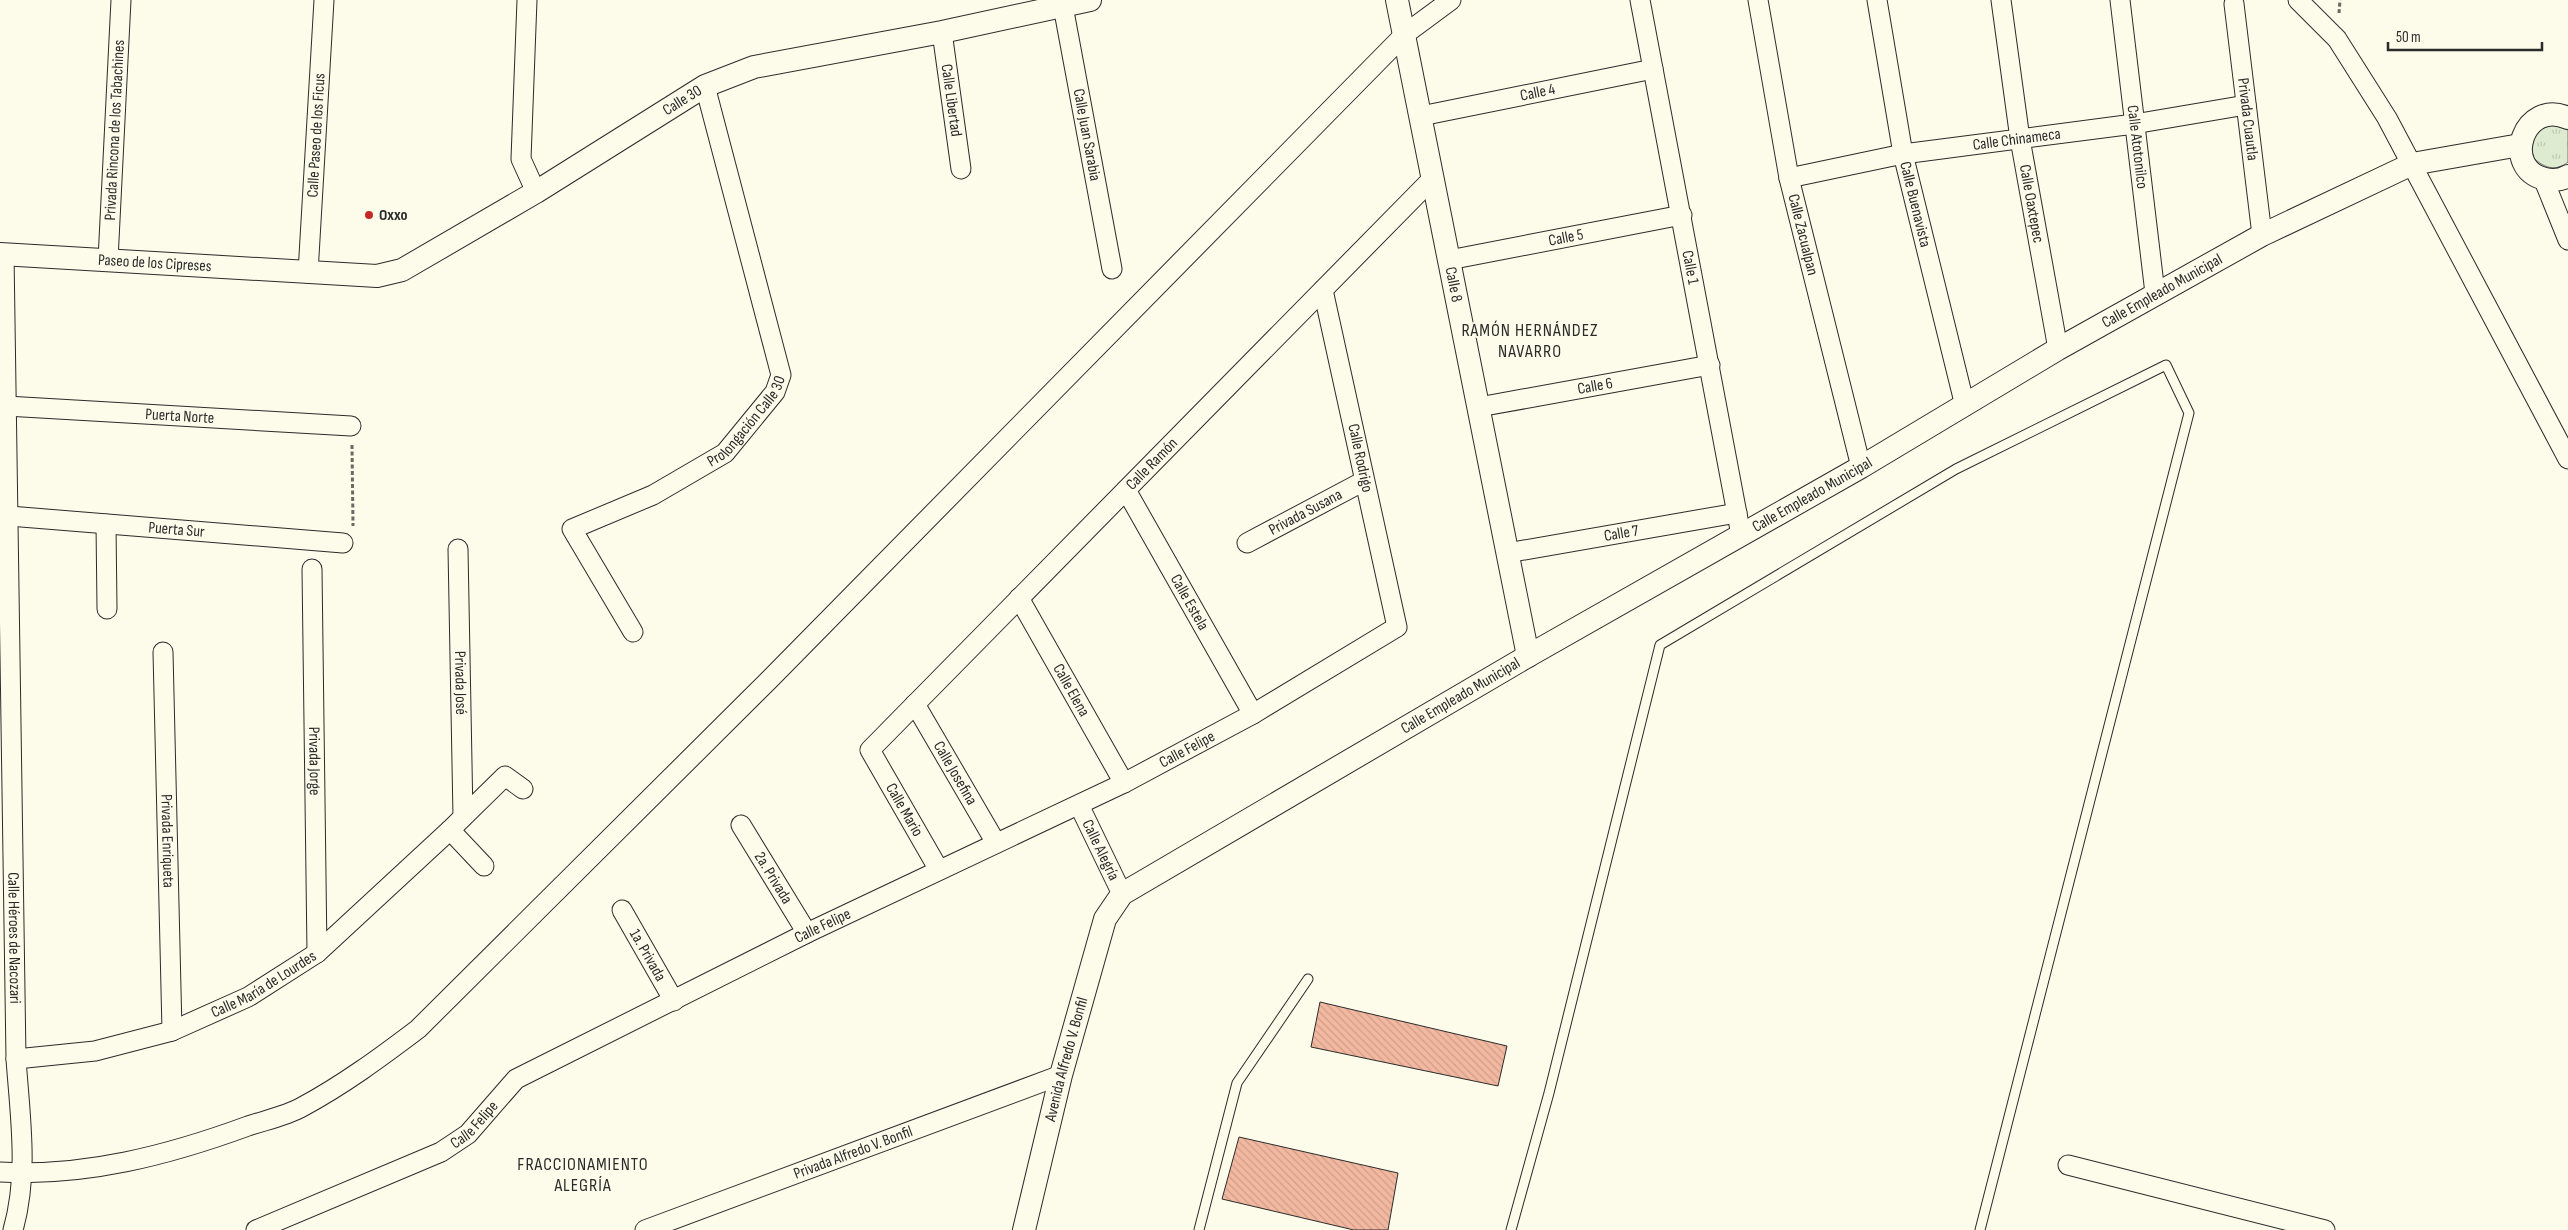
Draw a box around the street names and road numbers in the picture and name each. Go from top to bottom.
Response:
street label: Privada Rincona de los Tabachines [100,39,129,221]
street label: Calle Libertad [937,63,966,138]
street label: Calle Paseo de los Ficus [303,72,329,198]
street label: Privada Cuautla [2234,77,2262,162]
street label: Calle 4 [1518,79,1557,105]
street label: Calle 30 [659,81,705,120]
street label: Calle Juan Sarabia [1069,87,1105,182]
street label: Calle Atotonilco [2123,104,2152,190]
street label: Calle Chinameca [1972,124,2062,154]
street label: Calle Buenavista [1896,159,1935,249]
street label: Calle Oaxtepec [2015,163,2048,244]
street label: Calle Zacualpan [1784,192,1822,277]
street label: Calle 5 [1547,225,1585,250]
street label: Calle 1 [1678,249,1703,286]
street label: Paseo de los Cipreses [97,250,212,276]
street label: Calle Empleado Municipal [2099,250,2226,332]
street label: Calle 8 [1441,265,1467,304]
street label: Prolongación Calle 30 [704,373,789,471]
street label: Calle 6 [1576,373,1614,398]
street label: Puerta Norte [145,405,215,428]
street label: Calle Rodrigo [1343,422,1377,494]
street label: Calle Ramón [1122,434,1182,494]
street label: Calle Empleado Municipal [1749,453,1876,536]
street label: Privada Susana [1265,485,1345,539]
street label: Puerta Sur [148,518,206,541]
street label: Calle 7 [1602,521,1641,545]
street label: Calle Estela [1166,571,1213,634]
street label: Privada José [450,651,471,715]
street label: Calle Empleado Municipal [1398,653,1523,738]
street label: Calle Elena [1049,660,1094,720]
street label: Privada Jorge [305,726,324,795]
street label: Calle Felipe [1156,727,1218,772]
street label: Calle Josefina [929,738,981,808]
street label: Calle Mario [881,780,927,840]
street label: Privada Enriqueta [157,794,178,888]
street label: Calle Alegría [1078,817,1123,884]
street label: 2a. Privada [750,848,796,907]
street label: Calle Héroes de Nacozari [4,872,25,1004]
street label: Calle Felipe [791,904,854,947]
street label: 1a. Privada [625,926,670,985]
street label: Calle María de Lourdes [208,946,320,1022]
street label: Avenida Alfredo V. Bonfil [1041,995,1092,1124]
street label: Calle Felipe [447,1097,502,1153]
street label: Privada Alfredo V. Bonfil [791,1122,915,1183]

